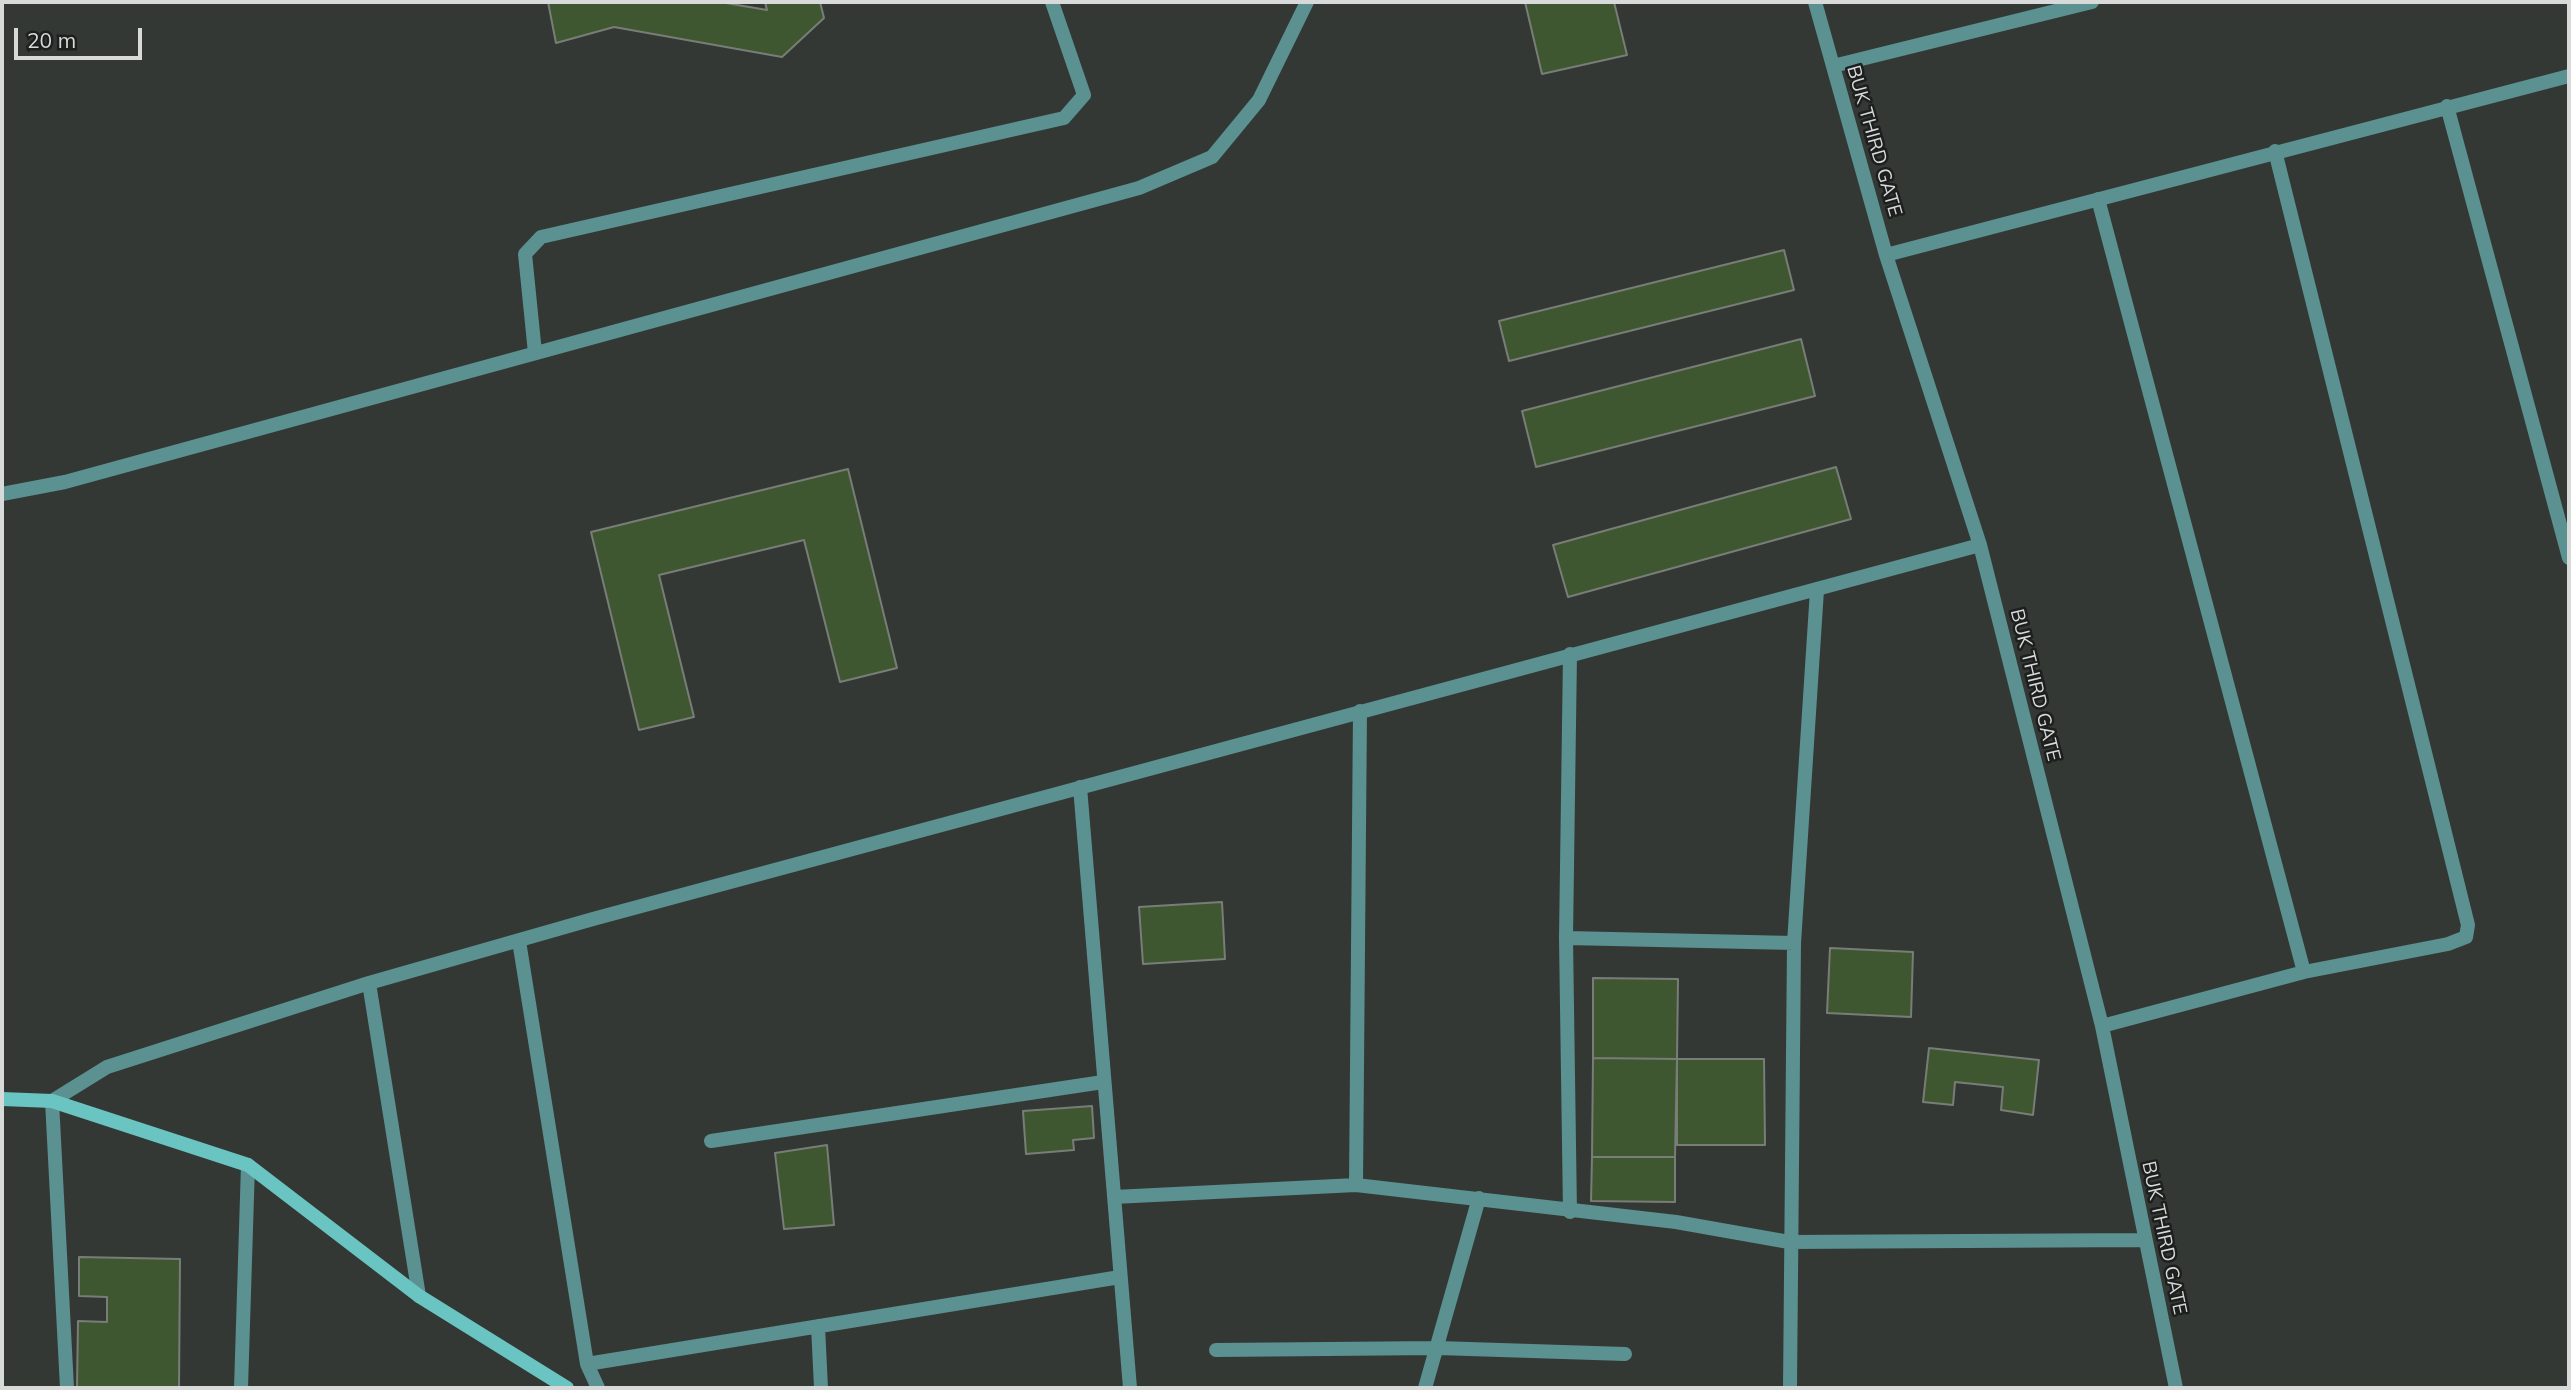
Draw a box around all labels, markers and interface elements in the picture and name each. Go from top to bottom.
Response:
scale bar [18,14,145,58]
text: 20 m [27,27,76,53]
street label: BUK THIRD GATE [1842,63,1906,219]
street label: BUK THIRD GATE [2005,607,2065,763]
street label: BUK THIRD GATE [2137,1159,2191,1317]

